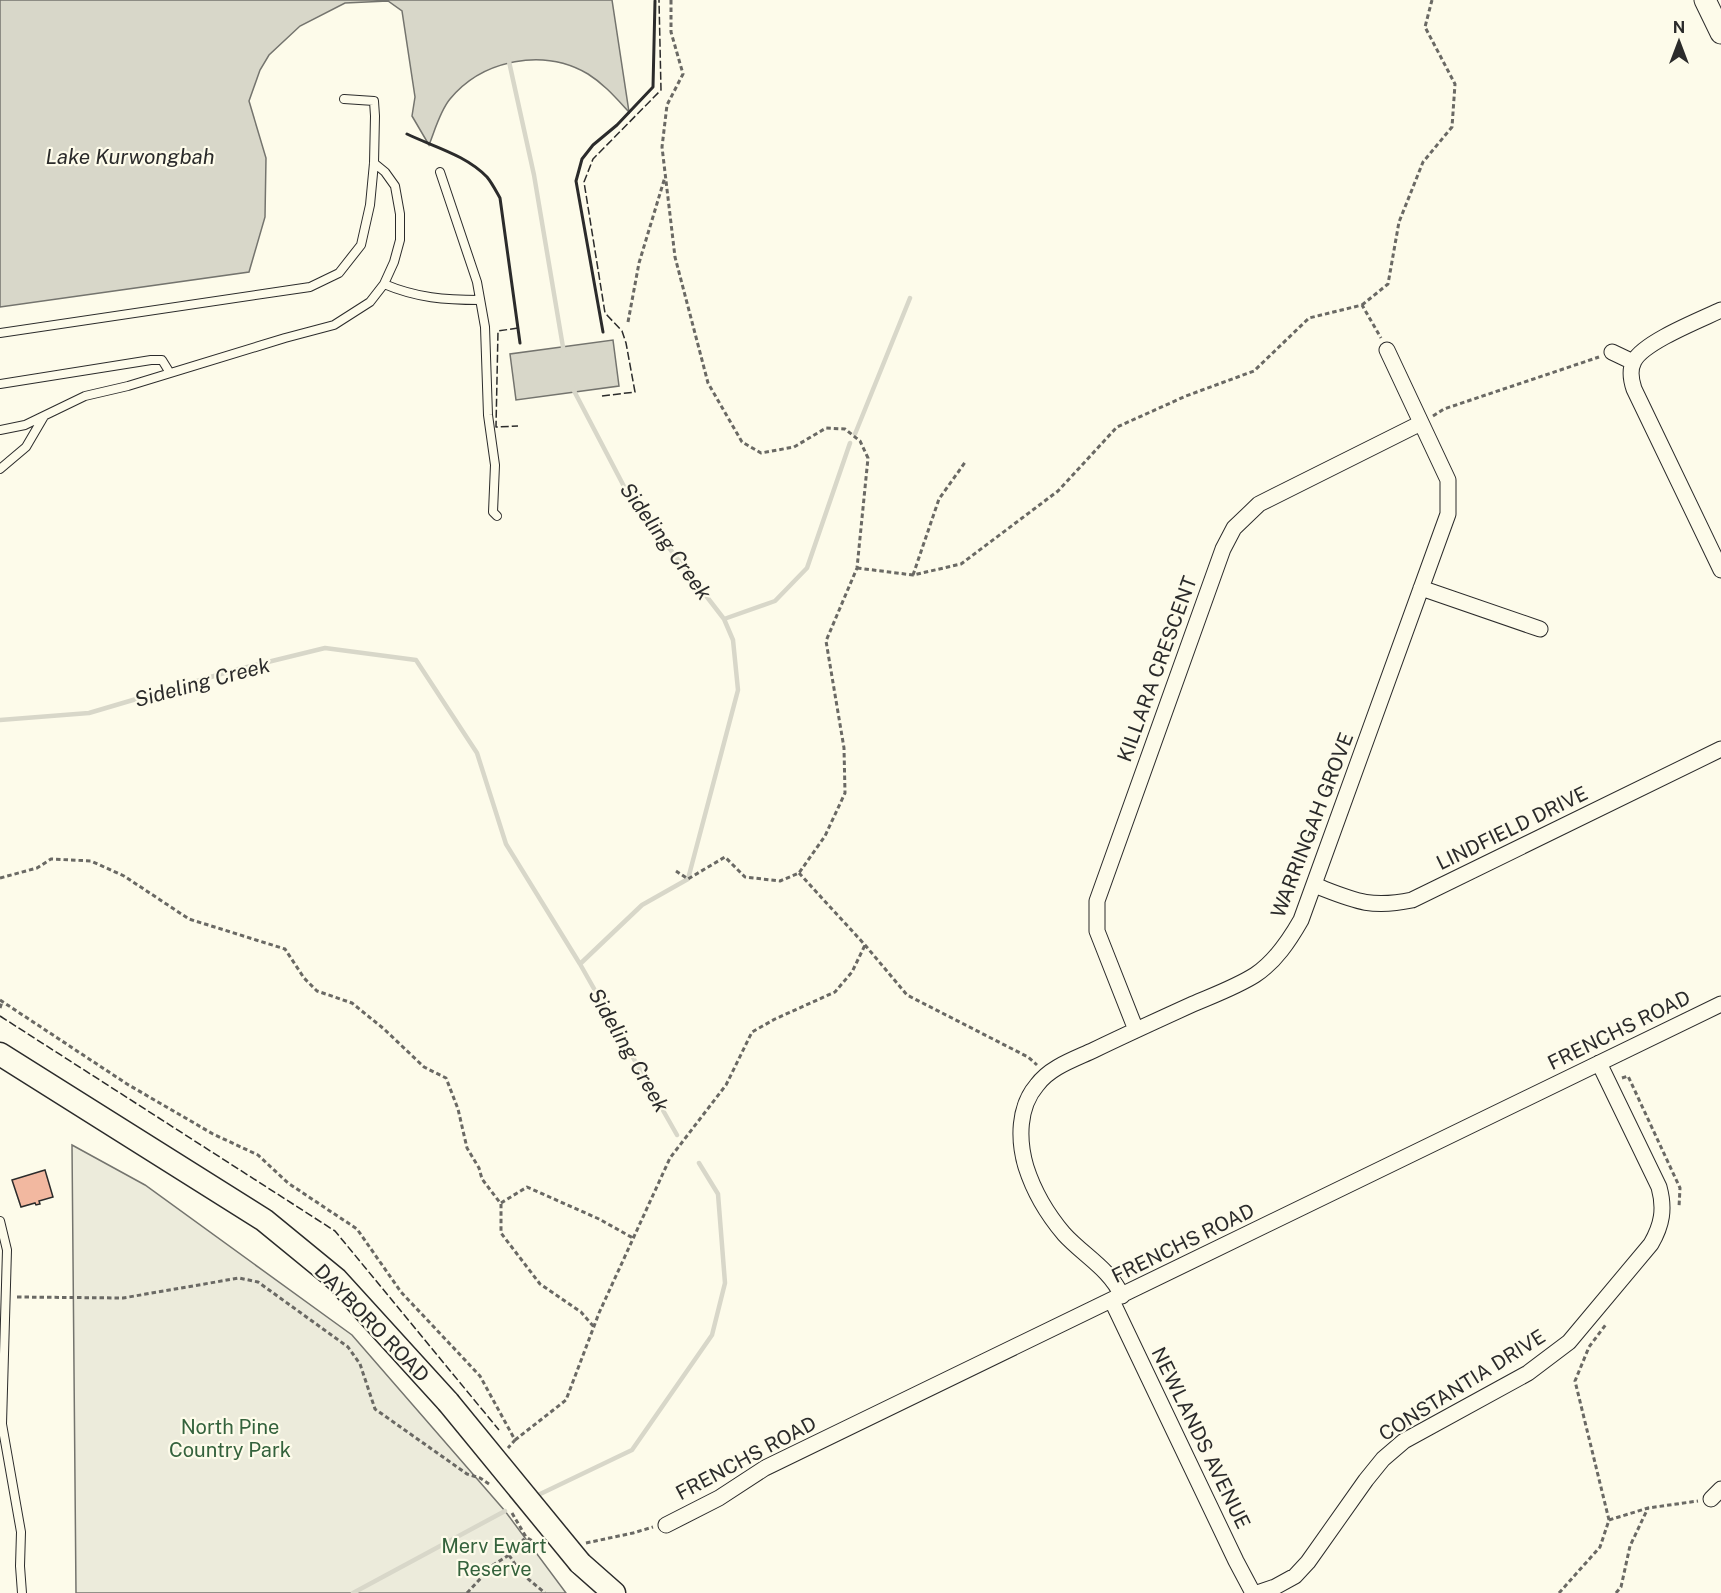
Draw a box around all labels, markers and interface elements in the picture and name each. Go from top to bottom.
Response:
north arrow [1649,12,1709,72]
text: N [1673,18,1685,37]
water label: Lake Kurwongbah [45,144,215,169]
water label: Sideling Creek [615,477,717,605]
street label: KILLARA CRESCENT [1112,573,1202,765]
water label: Sideling Creek [132,652,273,712]
street label: WARRINGAH GROVE [1266,729,1358,921]
street label: LINDFIELD DRIVE [1432,781,1592,875]
water label: Sideling Creek [583,984,675,1117]
street label: FRENCHS ROAD [1544,985,1694,1075]
street label: FRENCHS ROAD [1108,1198,1258,1288]
street label: DAYBORO ROAD [310,1259,434,1387]
street label: CONSTANTIA DRIVE [1374,1324,1550,1446]
street label: NEWLANDS AVENUE [1147,1343,1255,1533]
street label: FRENCHS ROAD [672,1411,820,1505]
park label: North Pine Country Park [169,1415,291,1462]
park label: Merv Ewart Reserve [441,1534,547,1581]

